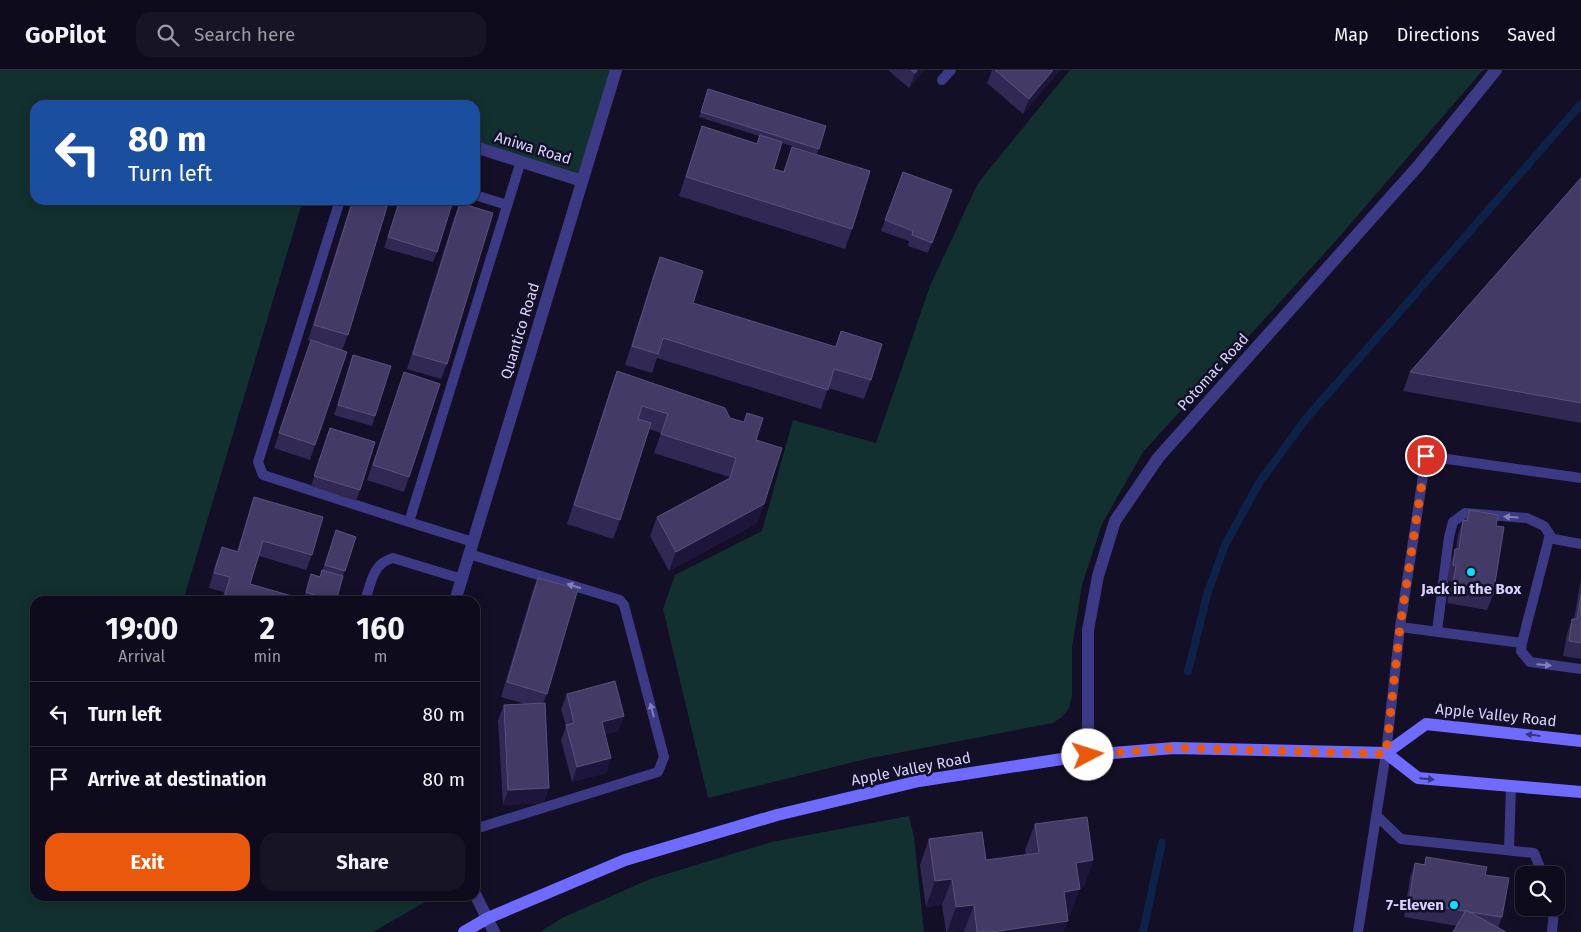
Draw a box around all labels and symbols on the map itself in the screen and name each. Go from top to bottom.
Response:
street label: Aniwa Road [493,128,573,168]
street label: Quantico Road [497,281,543,381]
street label: Potomac Road [1174,330,1252,414]
pin [1405,435,1447,477]
one-way arrow [1503,513,1519,521]
marker: Jack in the Box [1465,566,1477,578]
place label: Jack in the Box [1420,580,1521,598]
one-way arrow [566,582,581,590]
one-way arrow [1536,661,1552,669]
street label: Apple Valley Road [1435,700,1557,730]
one-way arrow [647,702,655,717]
position arrow [1061,728,1113,780]
one-way arrow [1524,731,1540,739]
street label: Apple Valley Road [850,749,972,789]
one-way arrow [1419,775,1435,783]
place label: 7-Eleven [1386,896,1444,914]
marker: 7-Eleven [1448,899,1460,911]

